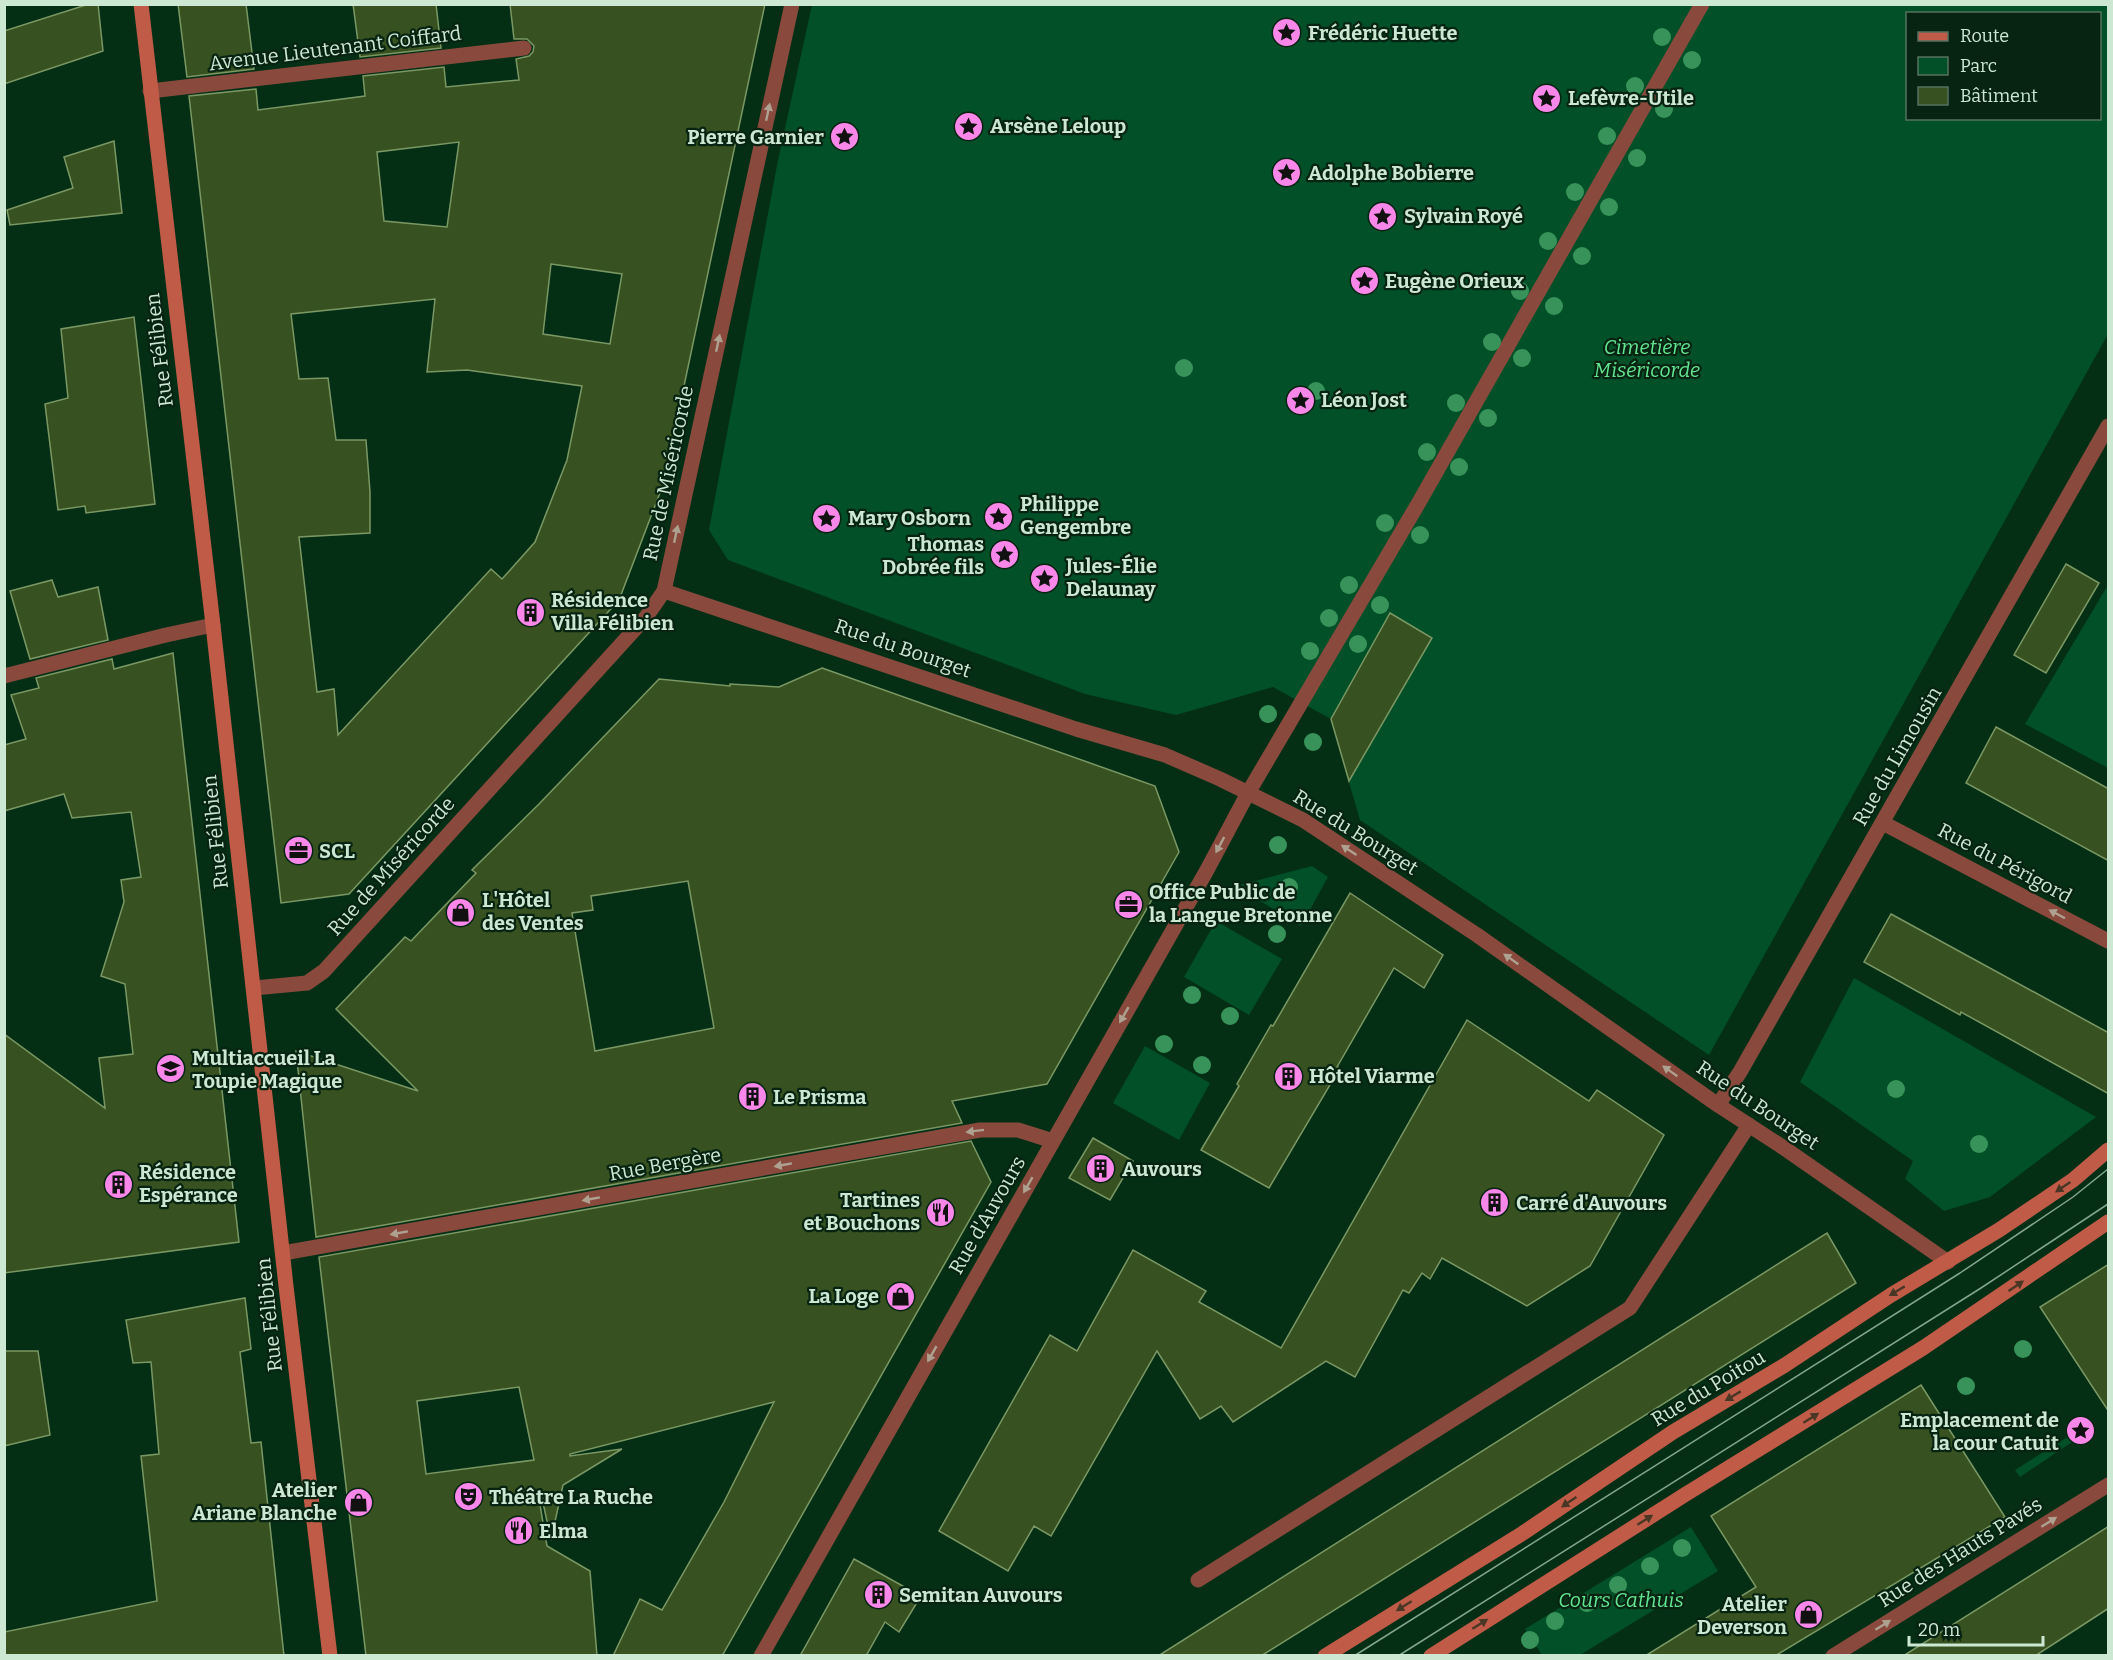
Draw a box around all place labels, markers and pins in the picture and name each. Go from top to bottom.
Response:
place icon: Frédéric Huette [1271,17,1303,49]
place label: Frédéric Huette [1308,21,1458,45]
place icon: Lefèvre-Utile [1531,82,1563,114]
place label: Lefèvre-Utile [1568,86,1694,110]
place icon: Arsène Leloup [953,110,985,142]
place label: Arsène Leloup [990,114,1126,138]
place icon: Pierre Garnier [829,121,861,153]
place label: Pierre Garnier [687,125,825,149]
place icon: Adolphe Bobierre [1271,157,1303,189]
place label: Adolphe Bobierre [1308,161,1474,185]
place icon: Sylvain Royé [1367,200,1399,232]
place label: Sylvain Royé [1404,204,1523,228]
place icon: Eugène Orieux [1348,265,1380,297]
place label: Eugène Orieux [1385,269,1525,293]
place icon: Léon Jost [1284,384,1316,416]
place label: Léon Jost [1321,388,1407,412]
place label: Philippe Gengembre [1020,492,1131,539]
place icon: Philippe Gengembre [983,500,1015,532]
place icon: Mary Osborn [811,502,843,534]
place label: Mary Osborn [848,506,971,530]
place label: Thomas Dobrée fils [882,532,984,579]
place icon: Thomas Dobrée fils [989,539,1021,571]
place label: Jules-Élie Delaunay [1065,553,1157,601]
place icon: Jules-Élie Delaunay [1029,562,1061,594]
place label: Résidence Villa Félibien [551,588,674,635]
building icon: Résidence Villa Félibien [514,596,546,628]
office icon: SCL [282,835,314,867]
place label: SCL [319,839,355,863]
place label: Office Public de la Langue Bretonne [1149,880,1332,927]
place label: L'Hôtel des Ventes [482,888,584,935]
office icon: Office Public de la Langue Bretonne [1112,888,1144,920]
shop icon: L'Hôtel des Ventes [445,896,477,928]
place label: Multiaccueil La Toupie Magique [192,1046,342,1093]
school or university icon: Multiaccueil La Toupie Magique [155,1053,187,1085]
building icon: Hôtel Viarme [1272,1060,1304,1092]
place label: Hôtel Viarme [1309,1064,1435,1088]
building icon: Le Prisma [736,1081,768,1113]
place label: Le Prisma [773,1085,867,1109]
building icon: Auvours [1085,1153,1117,1185]
place label: Auvours [1122,1157,1202,1181]
place label: Résidence Espérance [139,1160,238,1207]
building icon: Résidence Espérance [102,1168,134,1200]
building icon: Carré d'Auvours [1479,1187,1511,1219]
place label: Tartines et Bouchons [803,1188,920,1235]
place label: Carré d'Auvours [1516,1191,1667,1215]
restaurant icon: Tartines et Bouchons [925,1196,957,1228]
shop icon: La Loge [884,1280,916,1312]
place label: La Loge [808,1284,879,1308]
place label: Emplacement de la cour Catuit [1900,1408,2059,1455]
place icon: Emplacement de la cour Catuit [2064,1415,2096,1447]
place label: Atelier Ariane Blanche [192,1478,338,1525]
theatre icon: Théâtre La Ruche [452,1481,484,1513]
place label: Théâtre La Ruche [489,1485,653,1509]
shop icon: Atelier Ariane Blanche [342,1486,374,1518]
restaurant icon: Elma [502,1515,534,1547]
place label: Elma [539,1519,588,1543]
building icon: Semitan Auvours [862,1579,894,1611]
place label: Semitan Auvours [899,1583,1063,1607]
place label: Atelier Deverson [1697,1592,1788,1639]
shop icon: Atelier Deverson [1792,1599,1824,1631]

